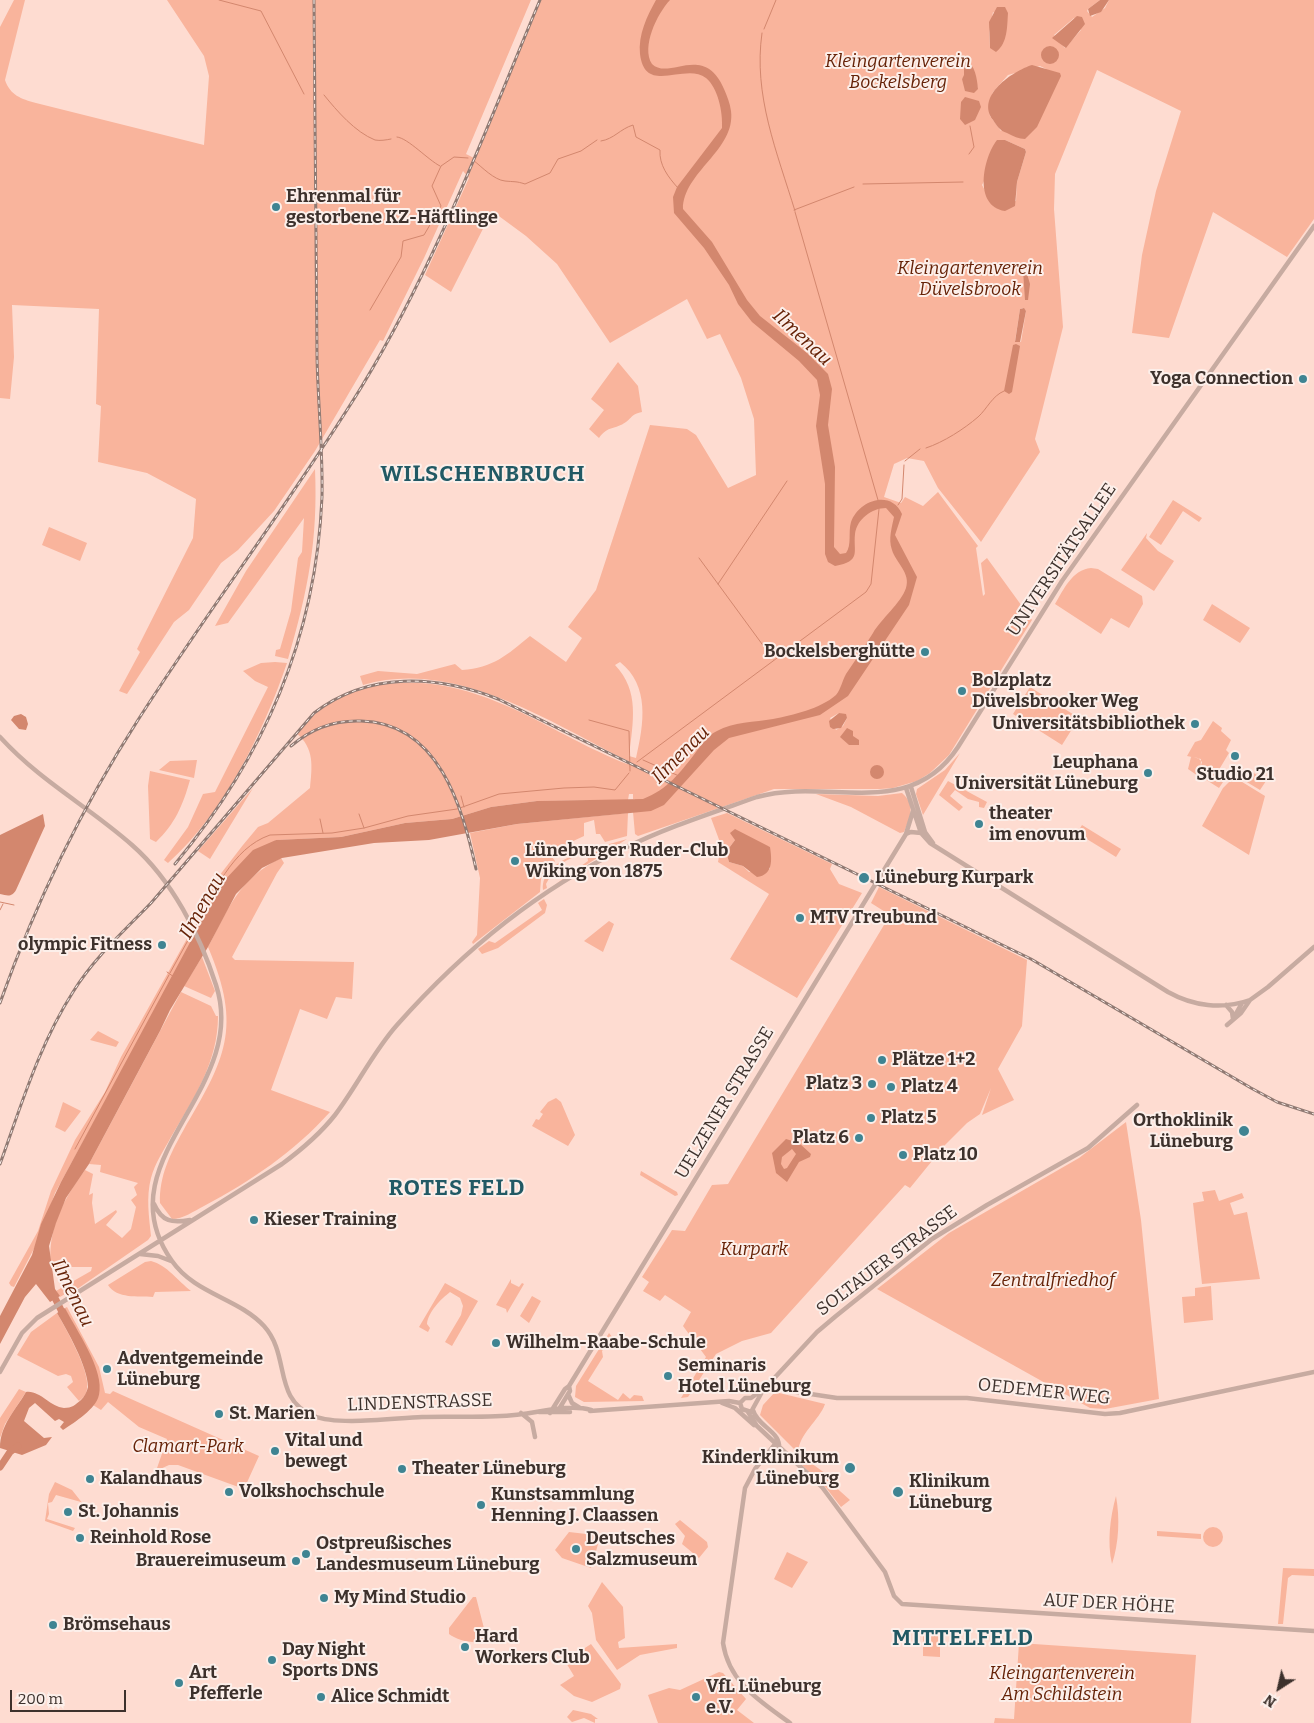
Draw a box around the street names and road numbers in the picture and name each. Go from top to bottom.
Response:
street label: UNIVERSITÄTSALLEE [1003,479,1121,641]
street label: UELZENER STRASSE [671,1023,779,1183]
street label: SOLTAUER STRASSE [812,1201,962,1321]
street label: OEDEMER WEG [977,1374,1111,1410]
street label: LINDENSTRASSE [347,1390,493,1416]
street label: AUF DER HÖHE [1043,1590,1175,1618]

